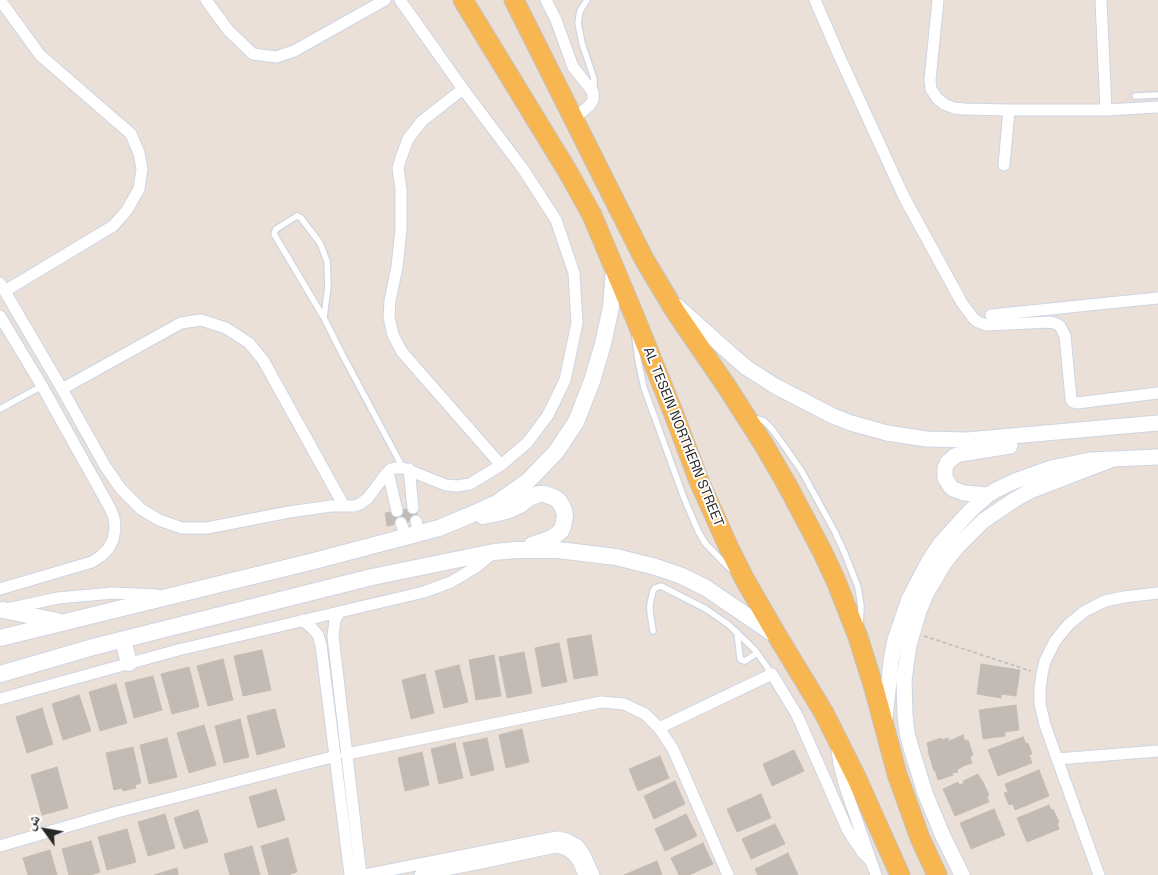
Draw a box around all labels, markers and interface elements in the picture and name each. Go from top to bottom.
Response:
street label: AL TESEIN NORTHERN STREET [639,345,727,529]
north arrow [20,805,70,855]
text: ش [21,811,44,833]

